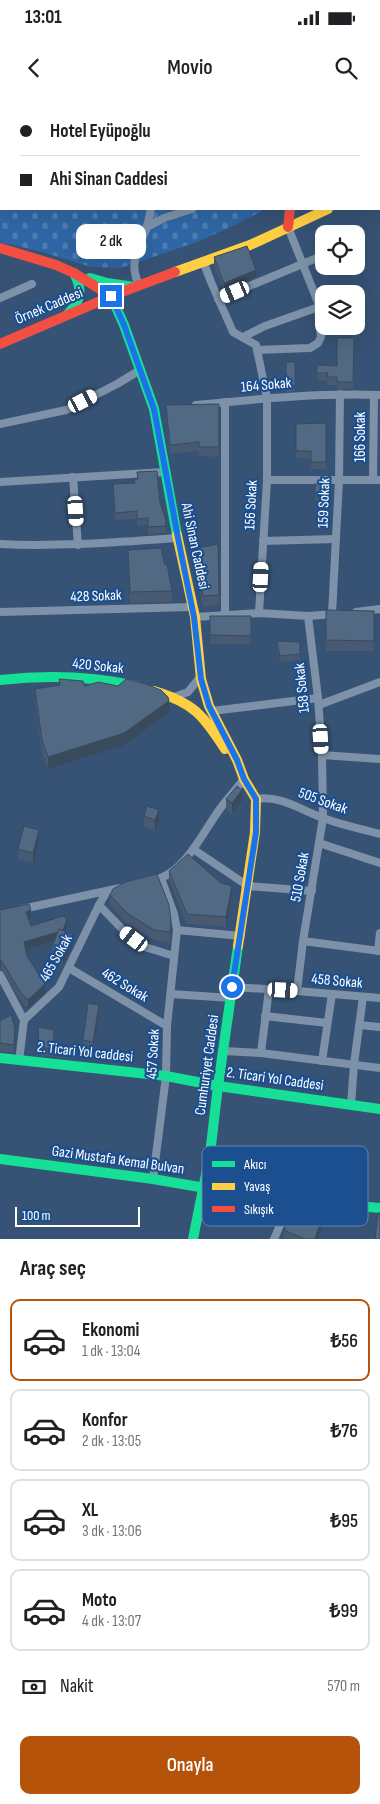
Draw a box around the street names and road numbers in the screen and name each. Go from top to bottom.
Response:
street label: Örnek Caddesi [12,283,86,329]
street label: 164 Sokak [240,373,292,397]
street label: 166 Sokak [351,411,370,462]
street label: 159 Sokak [314,477,334,528]
street label: 156 Sokak [240,479,262,531]
street label: Ahi Sinan Caddesi [176,500,213,591]
street label: 428 Sokak [70,586,122,606]
street label: 420 Sokak [71,654,125,678]
street label: 158 Sokak [290,662,314,714]
street label: 505 Sokak [296,783,350,819]
street label: 510 Sokak [286,850,314,903]
street label: 465 Sokak [35,931,77,985]
street label: 462 Sokak [98,964,152,1007]
street label: 458 Sokak [311,969,364,993]
street label: Cumhuriyet Caddesi [191,1013,223,1116]
street label: 457 Sokak [142,1028,164,1080]
street label: 2. Ticari Yol caddesi [36,1038,134,1067]
street label: 2. Ticari Yol Caddesi [225,1063,325,1095]
street label: Gazi Mustafa Kemal Bulvan [51,1141,185,1179]

